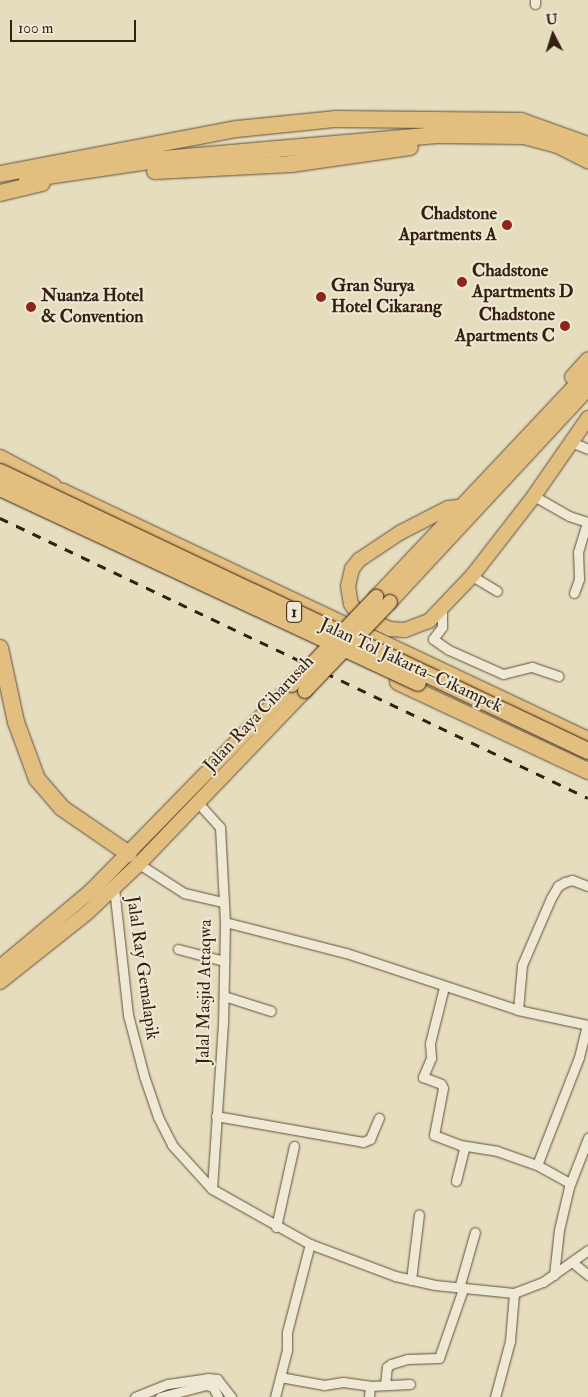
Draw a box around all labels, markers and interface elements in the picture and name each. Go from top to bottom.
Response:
scale bar [12,10,139,42]
north arrow [528,10,578,60]
text: U [545,11,558,29]
text: 100 m [18,19,53,38]
place label: Chadstone Apartments A [399,204,497,246]
marker: Chadstone Apartments A [501,219,513,231]
place label: Chadstone Apartments D [472,261,574,304]
place label: Gran Surya Hotel Cikarang [331,276,442,318]
marker: Chadstone Apartments D [456,276,468,288]
place label: Nuanza Hotel & Convention [41,286,144,328]
marker: Gran Surya Hotel Cikarang [315,291,327,303]
marker: Nuanza Hotel & Convention [25,301,37,313]
place label: Chadstone Apartments C [455,305,555,348]
marker: Chadstone Apartments C [559,320,571,332]
road number: 1 [285,598,303,626]
street label: Jalan Tol Jakarta–Cikampek [316,614,506,718]
street label: Jalan Raya Cibarusah [199,651,319,777]
street label: Jalal Ray Gemalapik [121,895,163,1041]
street label: Jalal Masjid Attaqwa [193,919,217,1065]

